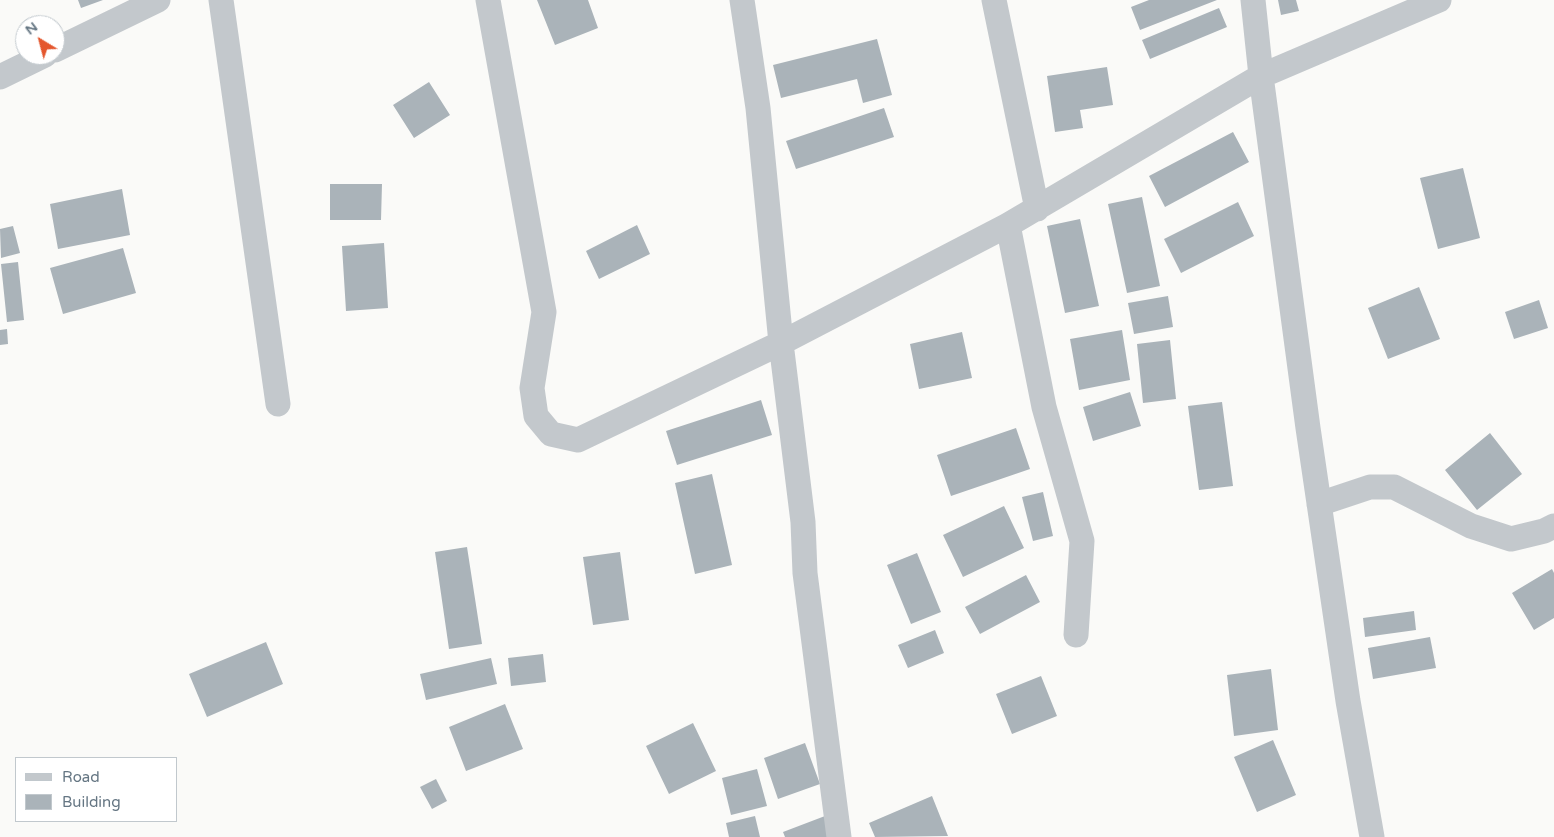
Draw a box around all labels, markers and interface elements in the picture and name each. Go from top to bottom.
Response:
north arrow [15,15,65,65]
text: N [22,18,41,39]
legend [15,757,178,822]
text: Road [62,768,100,786]
text: Building [62,793,121,811]

